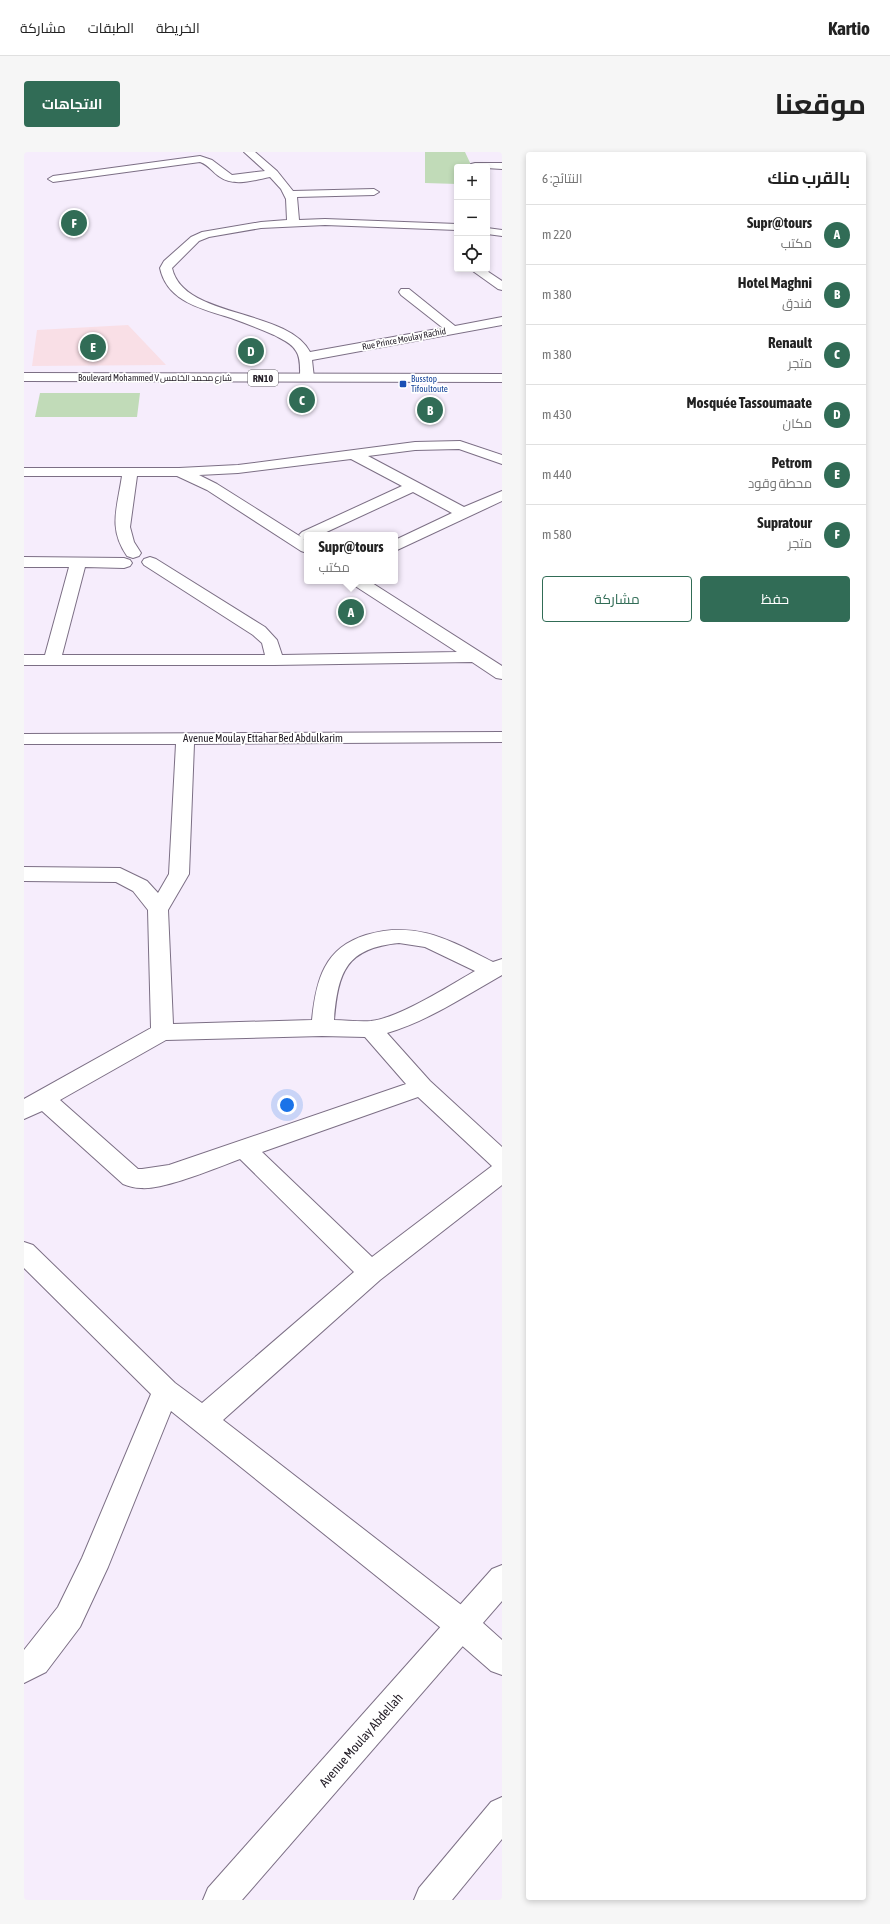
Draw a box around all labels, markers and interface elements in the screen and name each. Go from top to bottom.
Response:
text: Kartio [828,17,870,39]
text: مشاركة [20,20,66,36]
text: الطبقات [88,20,134,36]
text: الخريطة [156,20,200,36]
button: الاتجاهات [24,81,120,127]
text: موقعنا [775,88,866,120]
map controls [454,164,490,272]
button: + [454,164,490,200]
text: بالقرب منك [767,168,850,188]
text: النتائج: 6 [542,171,582,186]
button: − [454,200,490,236]
pin: F [61,208,87,238]
text: Supr@tours [747,214,812,231]
text: 220 m [542,227,572,242]
text: A [834,227,840,242]
button: locate [454,236,490,272]
text: مكتب [781,236,812,251]
text: Hotel Maghni [738,274,812,291]
text: 380 m [542,287,572,302]
text: B [834,287,840,302]
text: فندق [782,296,812,311]
street label: Rue Prince Moulay Rachid [361,326,447,352]
pin: E [80,332,106,362]
text: Renault [768,334,812,351]
pin: D [238,336,264,366]
text: 380 m [542,347,572,362]
text: C [834,347,840,362]
text: متجر [788,356,812,371]
road number: RN10 [248,370,278,386]
street label: Boulevard Mohammed V شارع محمد الخامس [78,373,232,384]
place label: Busstop Tifoultoute [411,374,448,394]
marker: Busstop Tifoultoute [398,379,408,389]
pin: C [289,385,315,415]
text: Mosquée Tassoumaate [687,394,812,411]
pin: B [417,395,443,425]
text: 430 m [542,407,572,422]
text: D [833,407,841,422]
text: مكان [783,416,812,431]
text: Petrom [771,454,812,471]
text: 440 m [542,467,572,482]
text: E [834,467,840,482]
text: محطة وقود [748,476,812,491]
text: Supratour [757,514,812,531]
text: 580 m [542,527,572,542]
text: F [834,527,840,542]
popup [304,532,398,584]
text: متجر [788,536,812,551]
text: Supr@tours [319,538,383,555]
text: مكتب [319,560,350,575]
button: مشاركة [542,576,692,622]
button: حفظ [700,576,850,622]
pin: A [338,597,364,627]
street label: Avenue Moulay Ettahar Bed Abdulkarim [183,732,343,744]
your location [277,1095,297,1115]
street label: Avenue Moulay Abdellah [316,1690,406,1790]

